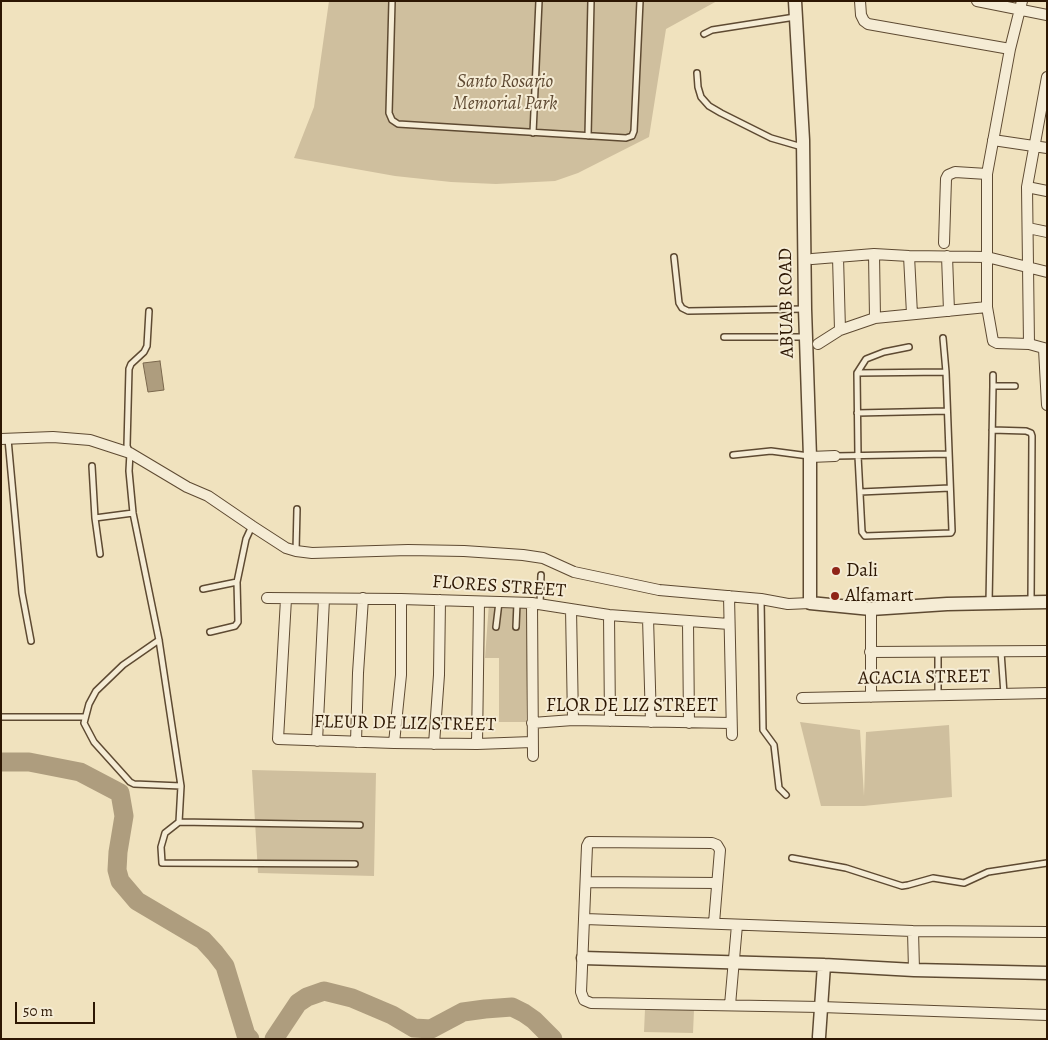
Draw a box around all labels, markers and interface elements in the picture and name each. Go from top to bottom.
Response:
park label: Santo Rosario Memorial Park [453,71,557,115]
street label: ABUAB ROAD [775,248,799,358]
place label: Dali [846,560,878,582]
marker: Dali [830,565,842,577]
street label: FLORES STREET [431,571,567,603]
place label: Alfamart [845,585,913,607]
marker: Alfamart [829,590,841,602]
street label: ACACIA STREET [858,665,990,691]
street label: FLOR DE LIZ STREET [546,695,718,717]
street label: FLEUR DE LIZ STREET [314,711,496,737]
scale bar [18,992,98,1024]
text: 50 m [23,1001,53,1021]

